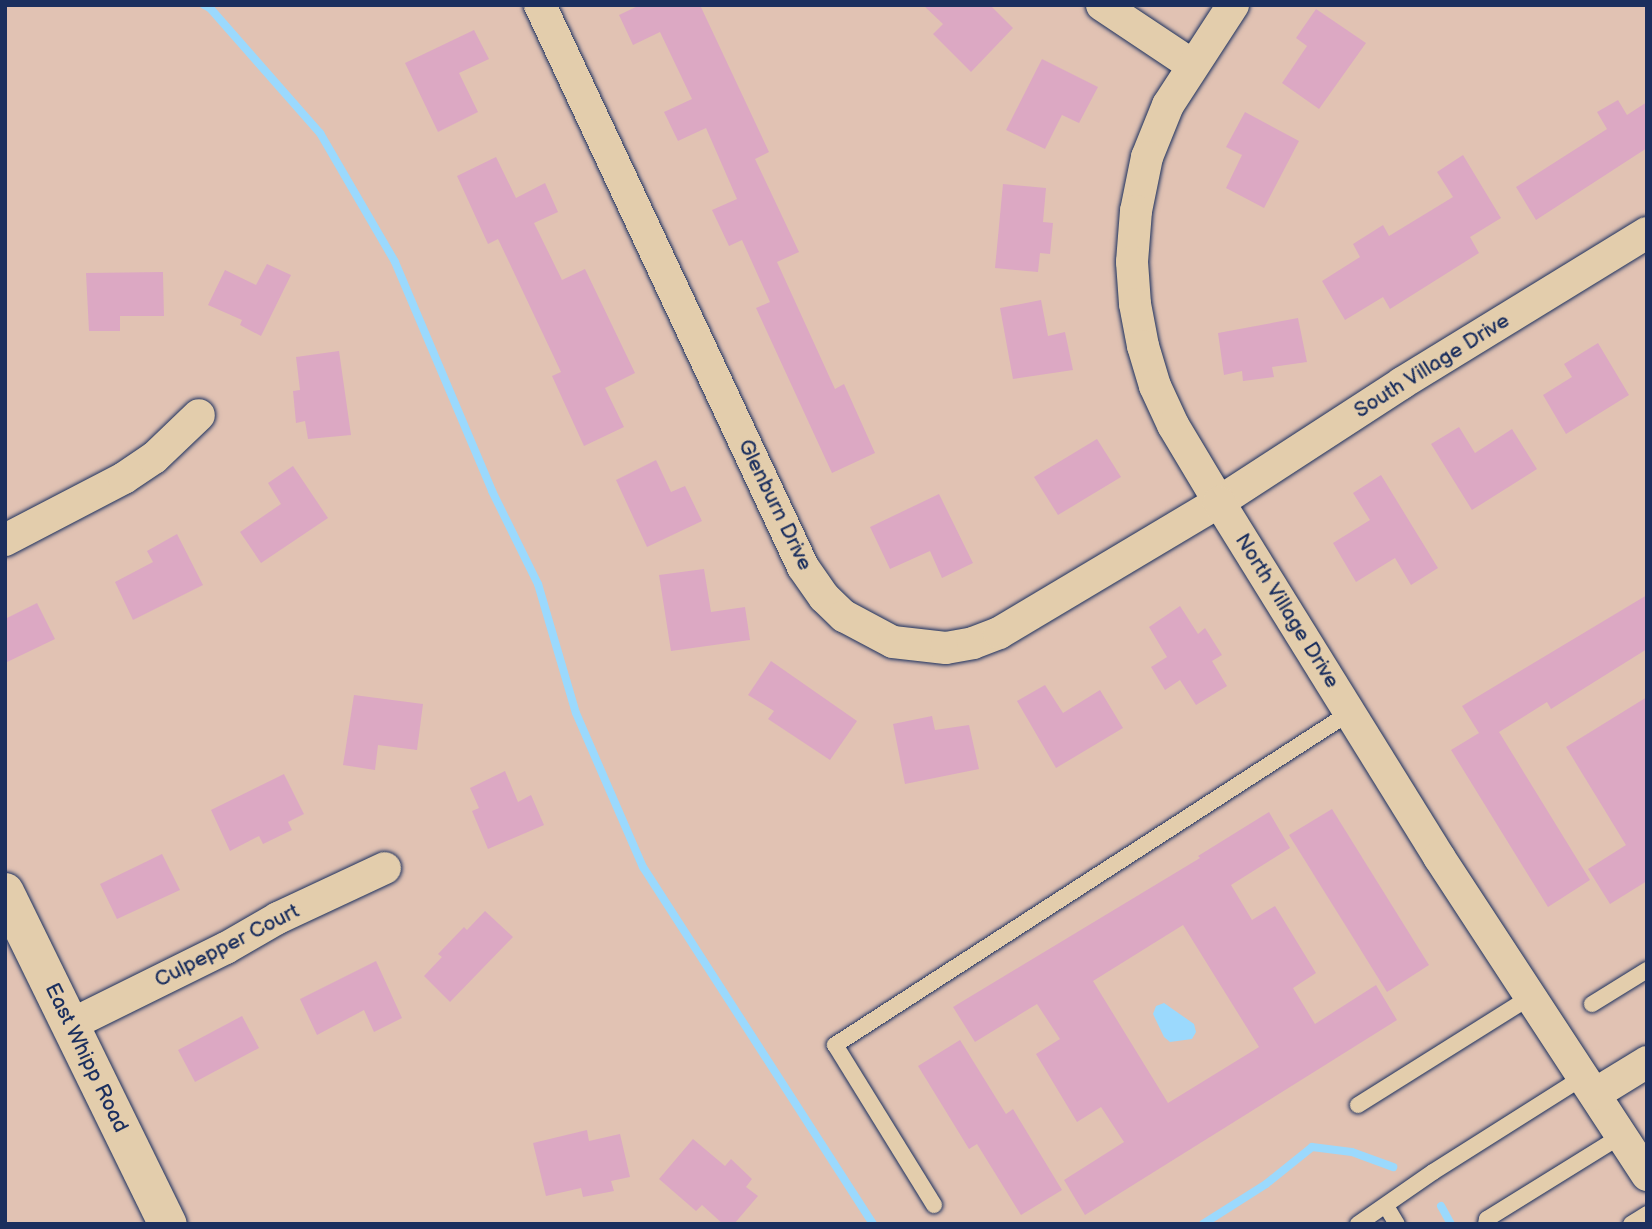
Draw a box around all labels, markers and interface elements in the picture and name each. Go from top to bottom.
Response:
street label: South Village Drive [1350,308,1514,424]
street label: Glenburn Drive [732,435,818,575]
street label: North Village Drive [1229,529,1345,693]
street label: Culpepper Court [151,899,303,993]
street label: East Whipp Road [39,979,133,1137]

